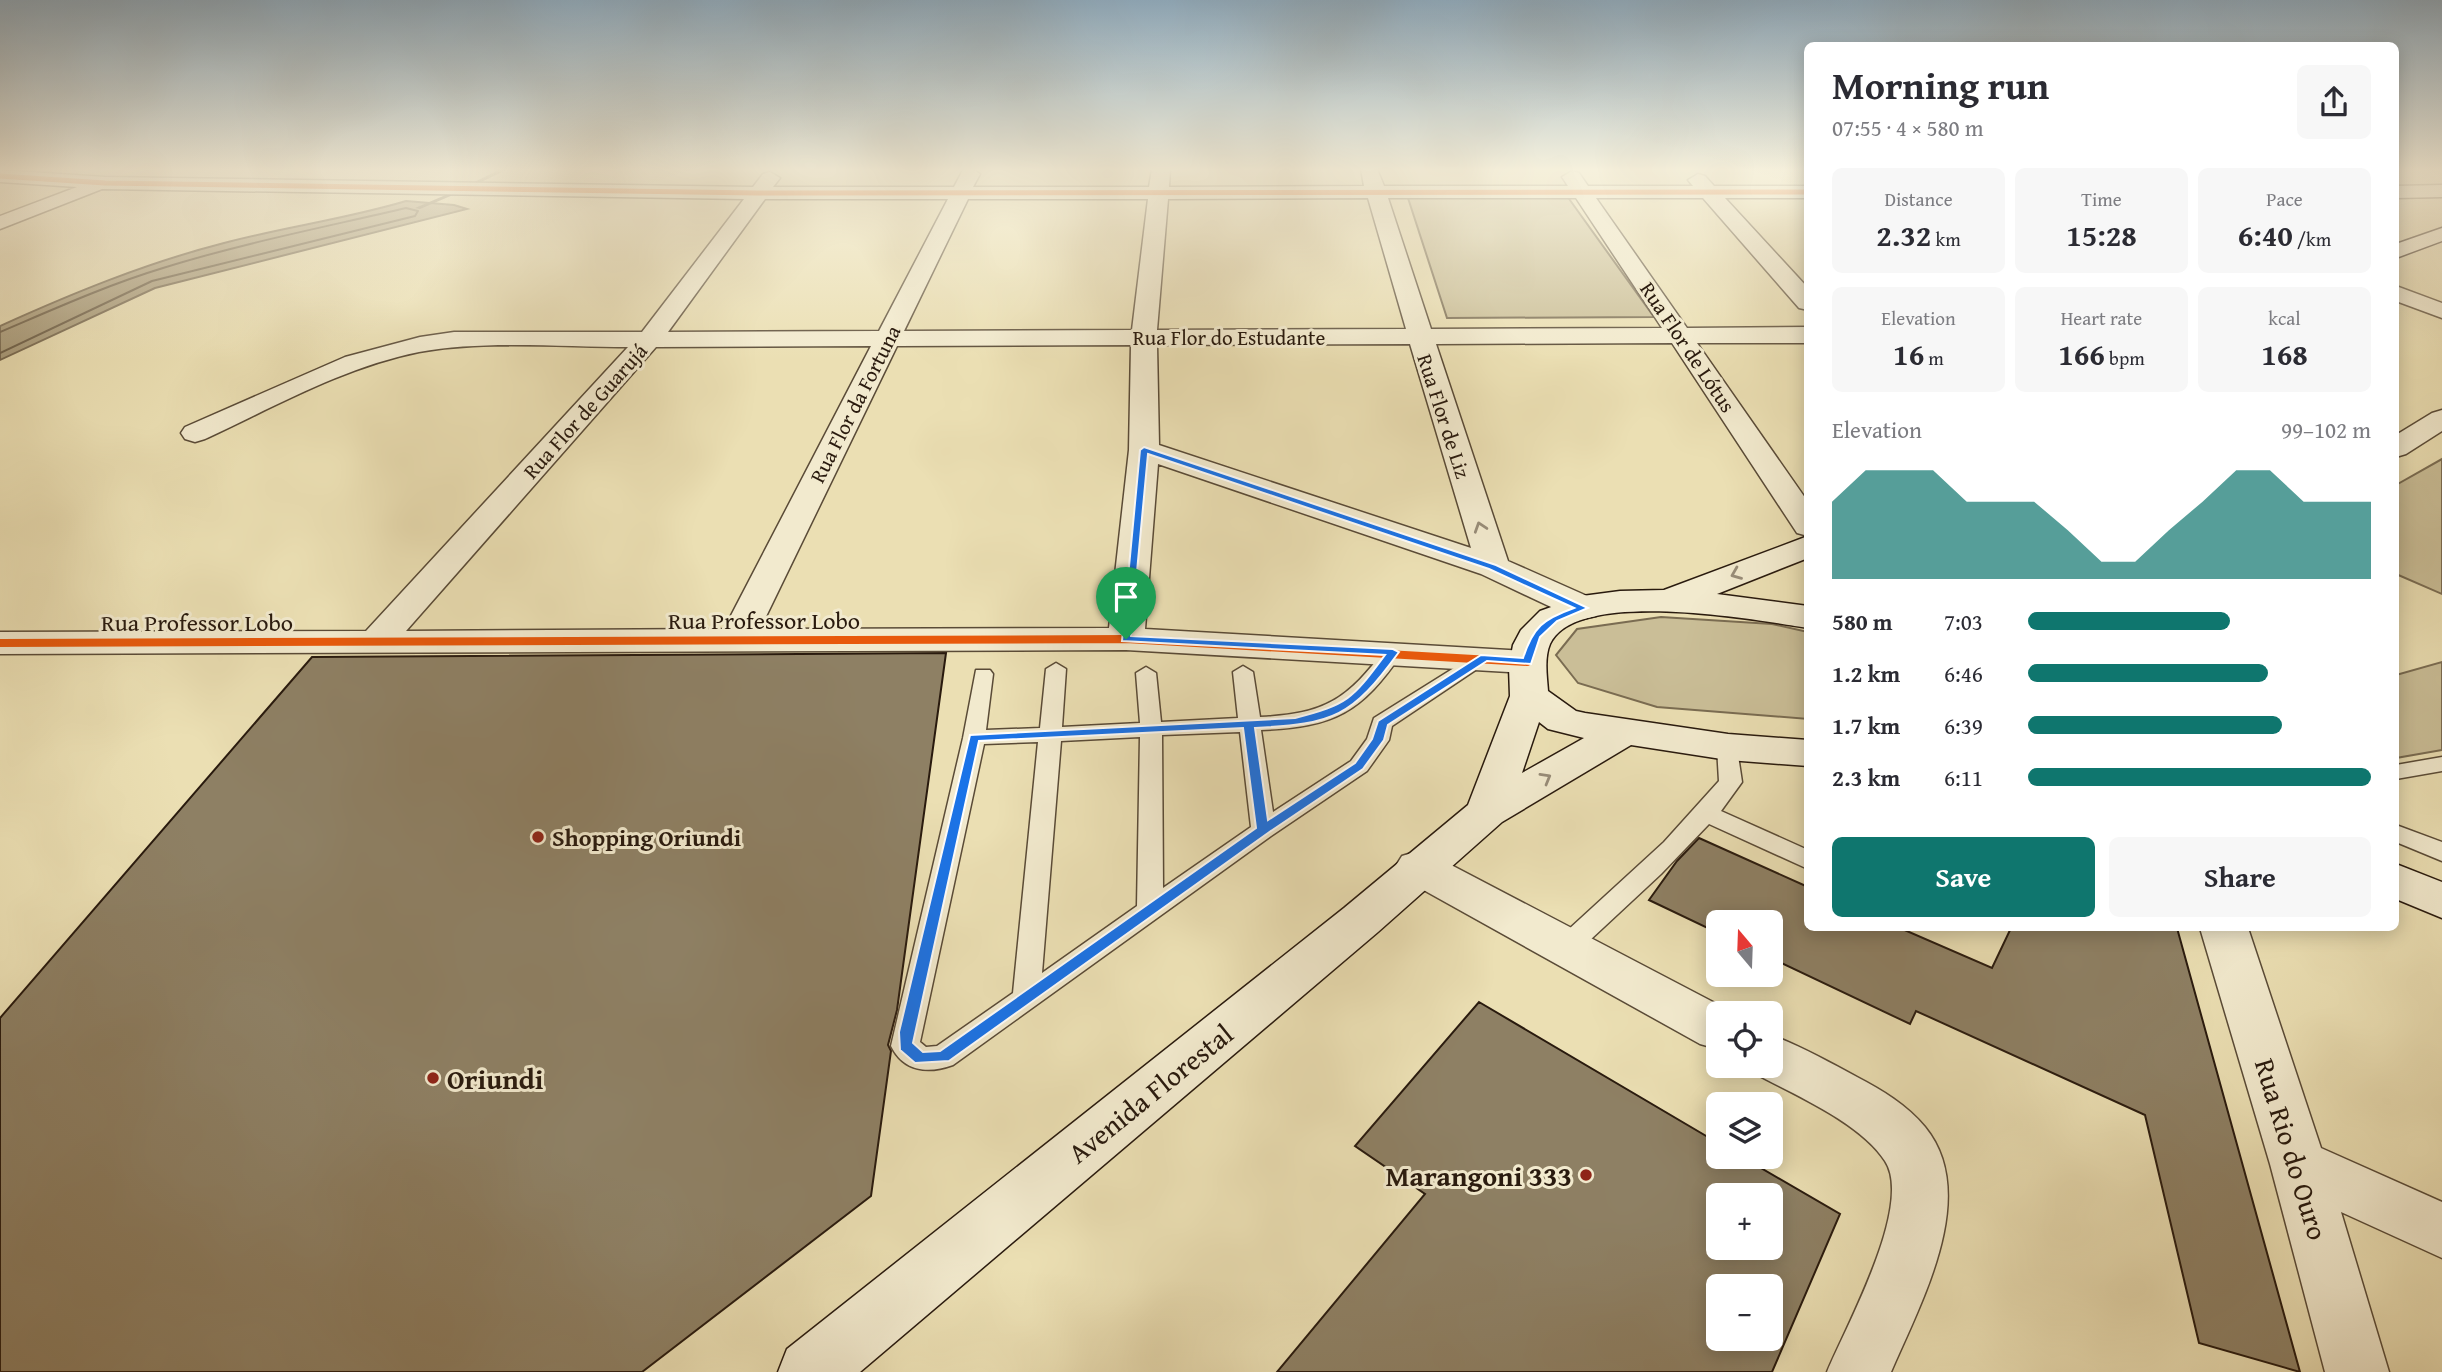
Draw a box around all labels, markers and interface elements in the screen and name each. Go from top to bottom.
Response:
text: Morning run [1832,57,2049,113]
button: share [2297,65,2371,139]
text: 07:55 · 4 × 580 m [1832,111,1984,144]
text: Distance [1884,185,1953,213]
text: Time [2081,185,2122,213]
text: Pace [2266,185,2303,213]
text: 2.32 [1876,213,1931,257]
text: 15:28 [2066,213,2137,257]
text: 6:40 [2238,213,2293,257]
text: km [1931,225,1961,253]
text: /km [2293,225,2331,253]
street label: Rua Flor de Lótus [1633,275,1743,419]
text: Elevation [1881,304,1956,332]
text: Heart rate [2061,304,2142,332]
text: kcal [2268,304,2301,332]
street label: Rua Flor da Fortuna [802,320,908,488]
street label: Rua Flor do Estudante [1133,322,1325,353]
text: 16 [1893,332,1924,376]
text: 166 [2058,332,2105,376]
text: 168 [2261,332,2308,376]
street label: Rua Flor de Guarujá [516,336,654,486]
text: m [1924,344,1944,372]
text: bpm [2105,344,2145,372]
street label: Rua Flor de Liz [1409,350,1479,482]
text: Elevation [1832,413,1922,446]
text: 99–102 m [2281,413,2371,446]
one-way arrow [1473,521,1488,533]
one-way arrow [1731,566,1743,580]
pin [1096,567,1156,639]
icon: arrive [1107,578,1145,616]
street label: Rua Professor Lobo [668,603,860,638]
street label: Rua Professor Lobo [101,605,293,640]
text: 580 m [1832,605,1893,638]
text: 7:03 [1944,605,1983,638]
text: 1.2 km [1832,657,1900,690]
text: 6:46 [1944,657,1983,690]
text: 1.7 km [1832,709,1900,742]
text: 6:39 [1944,709,1983,742]
text: 2.3 km [1832,761,1900,794]
text: 6:11 [1944,761,1983,794]
one-way arrow [1538,773,1551,786]
place label: Shopping Oriundi [552,820,741,855]
marker: Shopping Oriundi [530,829,546,845]
button: Save [1832,837,2095,917]
button: Share [2109,837,2371,917]
north arrow [1706,910,1783,987]
map controls [1706,910,1783,1351]
button: locate [1706,1001,1783,1078]
street label: Avenida Florestal [1059,1013,1242,1173]
street label: Rua Rio do Ouro [2245,1053,2339,1245]
place label: Oriundi [447,1058,544,1099]
marker: Oriundi [425,1070,441,1086]
button: layers [1706,1092,1783,1169]
place label: Marangoni 333 [1386,1155,1572,1196]
marker: Marangoni 333 [1578,1167,1594,1183]
button: + [1706,1183,1783,1260]
button: − [1706,1274,1783,1351]

